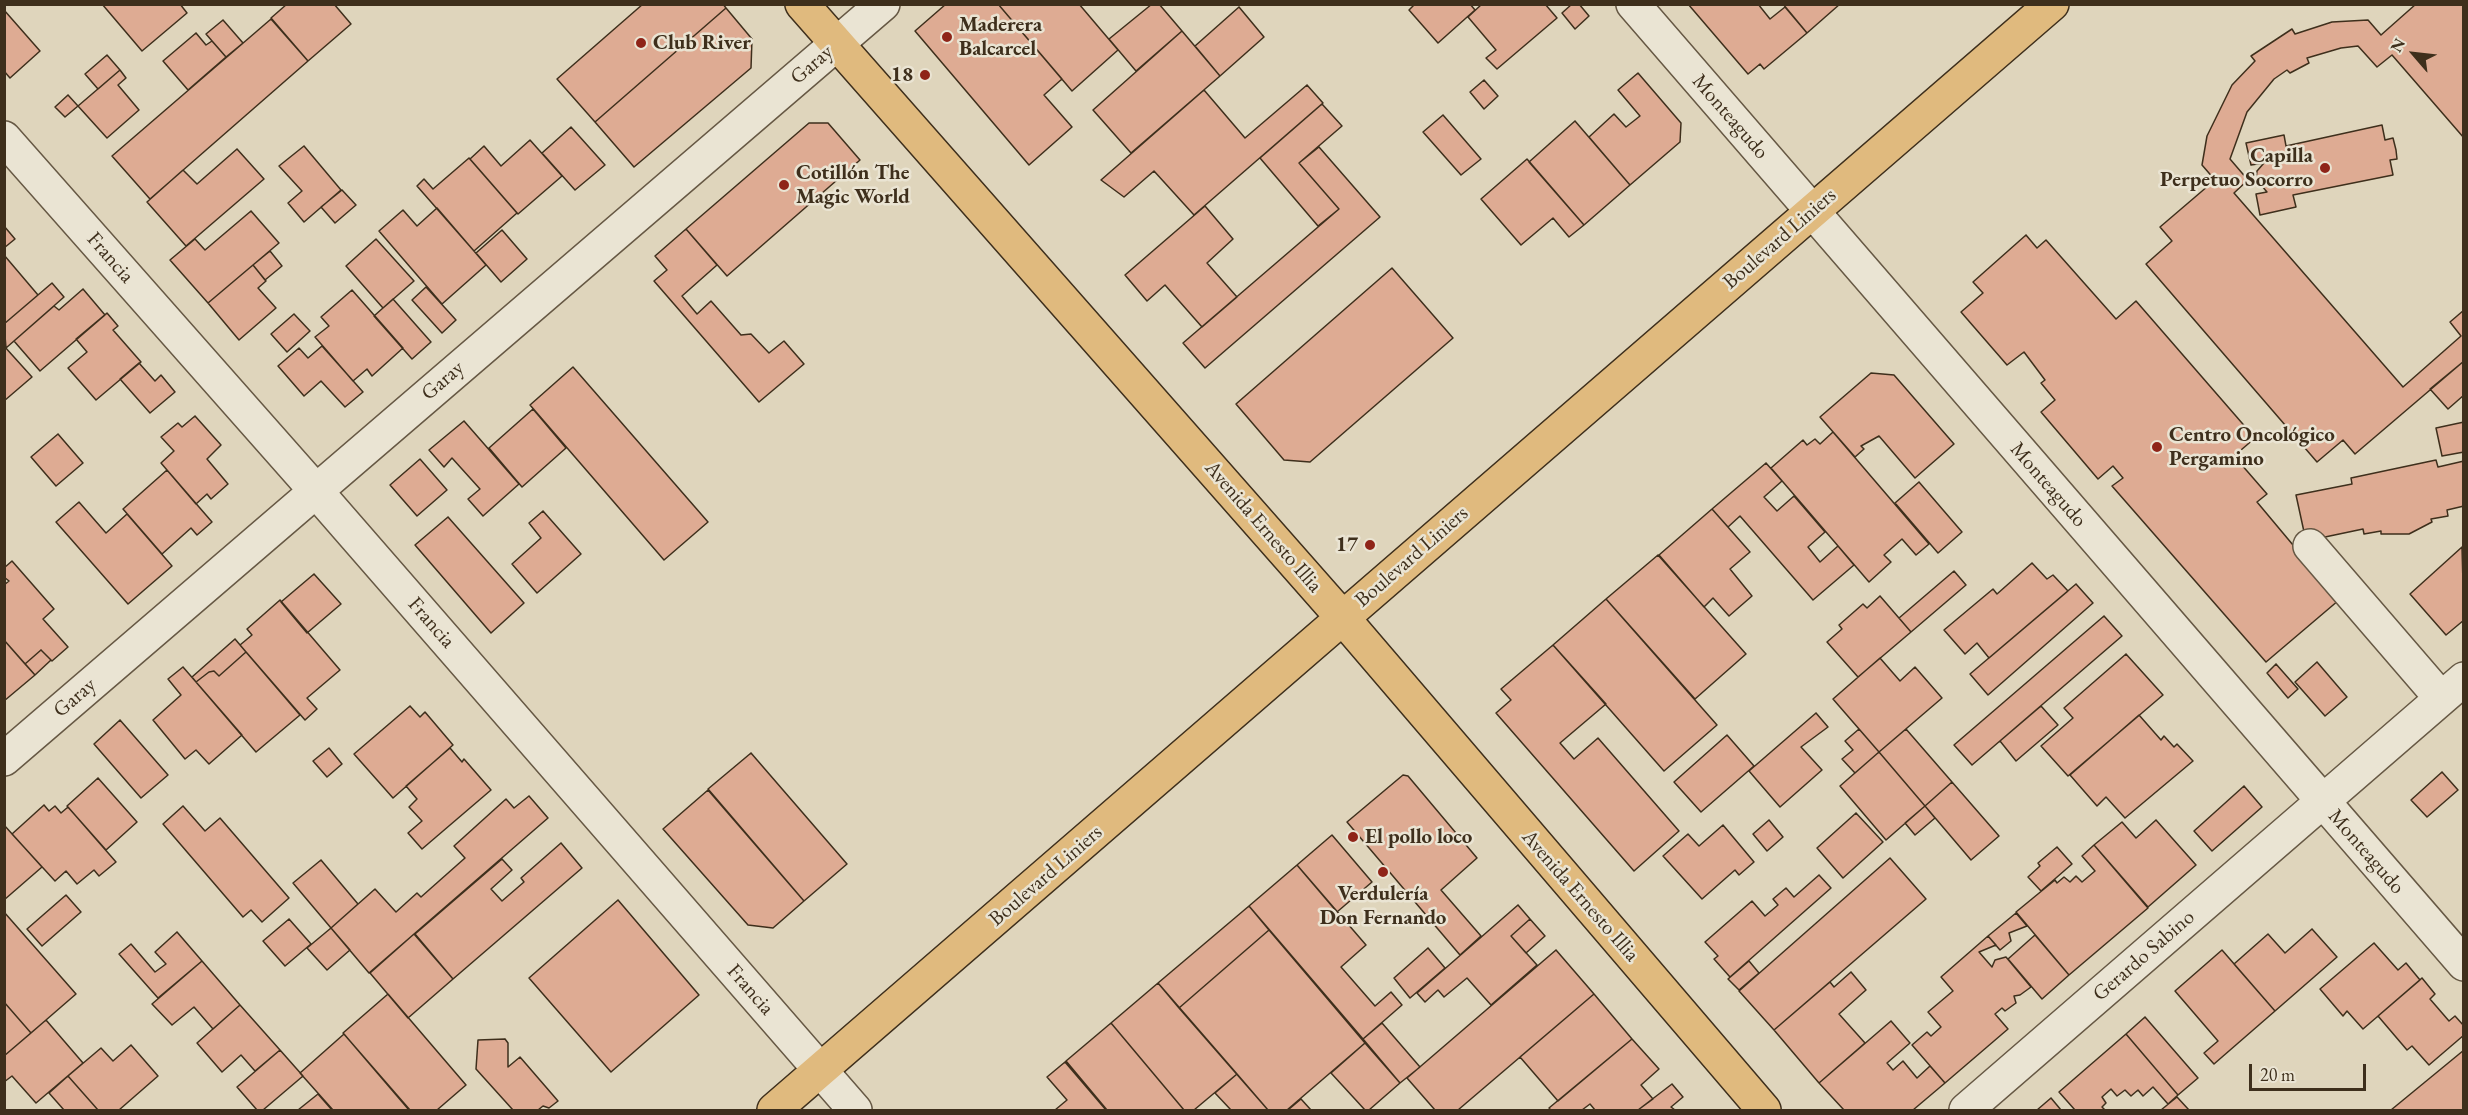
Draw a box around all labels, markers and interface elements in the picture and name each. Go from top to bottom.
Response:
place label: Maderera Balcarcel [959,12,1042,62]
north arrow [2384,24,2444,84]
place label: Club River [653,30,751,56]
marker: Maderera Balcarcel [940,30,954,44]
text: N [2385,35,2410,56]
marker: Club River [634,36,648,50]
street label: Garay [786,40,838,90]
place label: 18 [891,62,913,88]
marker: 18 [918,68,932,82]
street label: Monteagudo [1686,69,1774,165]
place label: Capilla Perpetuo Socorro [2160,143,2313,193]
place label: Cotillón The Magic World [796,160,910,210]
marker: Capilla Perpetuo Socorro [2318,161,2332,175]
marker: Cotillón The Magic World [777,178,791,192]
street label: Boulevard Liniers [1718,183,1842,295]
street label: Francia [81,227,139,289]
street label: Garay [417,356,469,406]
place label: Centro Oncológico Pergamino [2169,422,2335,472]
street label: Monteagudo [2004,437,2092,533]
marker: Centro Oncológico Pergamino [2150,440,2164,454]
street label: Avenida Ernesto Illia [1199,456,1327,598]
street label: Boulevard Liniers [1350,501,1474,613]
place label: 17 [1336,532,1358,558]
marker: 17 [1363,538,1377,552]
street label: Francia [402,592,460,654]
street label: Garay [49,673,101,723]
street label: Monteagudo [2322,804,2410,900]
street label: Boulevard Liniers [984,820,1108,932]
place label: El pollo loco [1365,824,1472,850]
street label: Avenida Ernesto Illia [1516,825,1644,967]
marker: El pollo loco [1346,830,1360,844]
marker: Verdulería Don Fernando [1376,865,1390,879]
place label: Verdulería Don Fernando [1320,881,1446,931]
street label: Gerardo Sabino [2088,905,2200,1007]
street label: Francia [721,959,779,1021]
scale bar [2252,1052,2369,1090]
text: 20 m [2260,1063,2295,1086]

